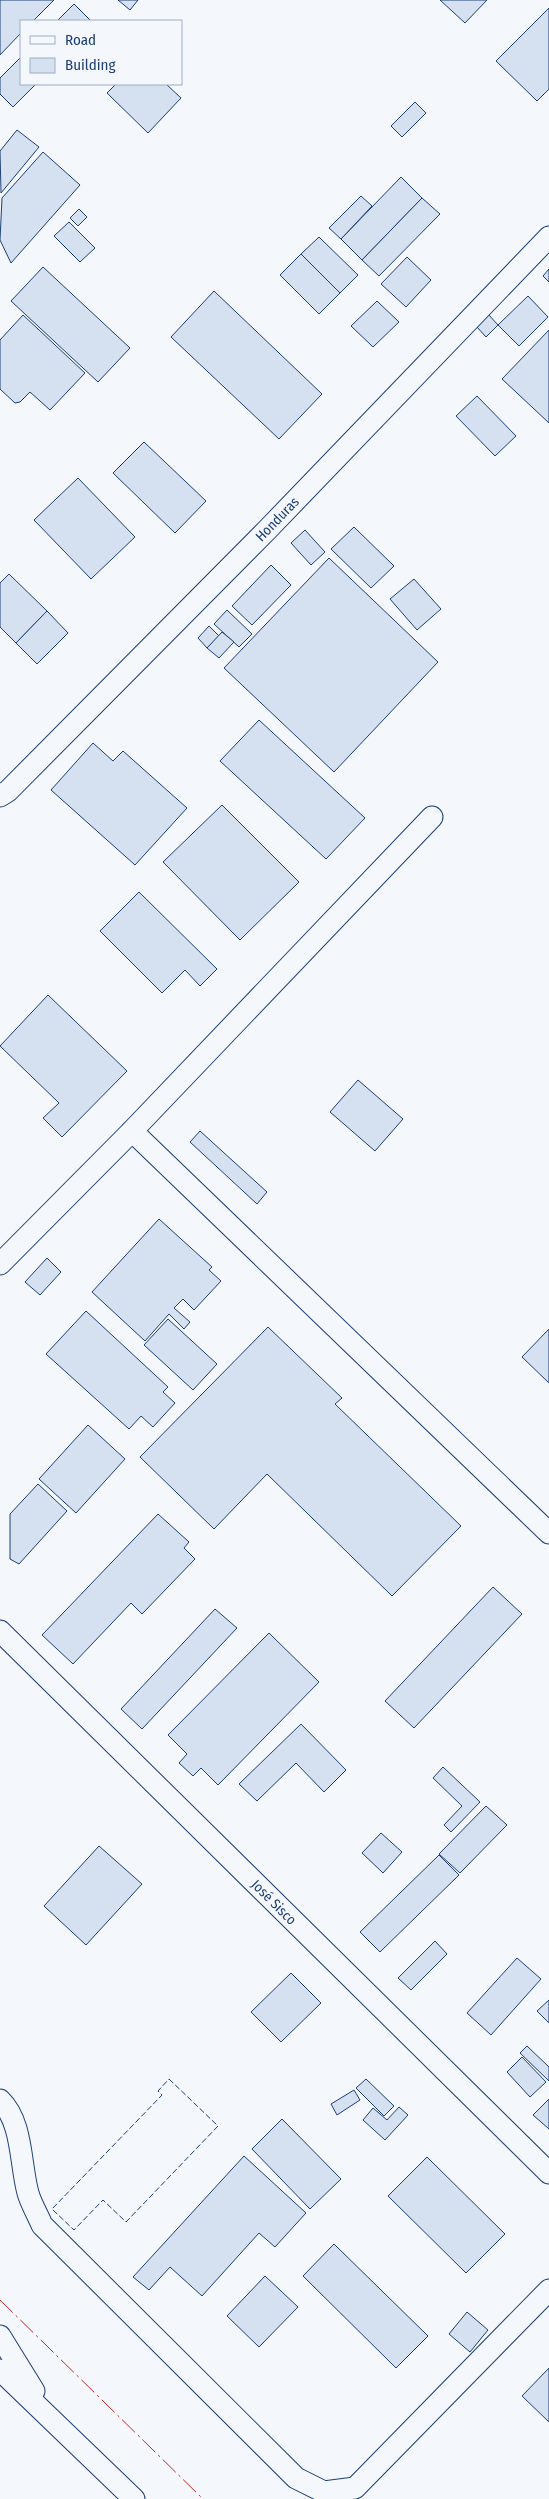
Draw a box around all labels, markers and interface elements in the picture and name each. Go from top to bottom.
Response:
legend [20,20,182,85]
text: Road [65,31,96,49]
text: Building [65,56,116,74]
street label: Honduras [252,494,303,545]
street label: José Sisco [248,1876,300,1928]

